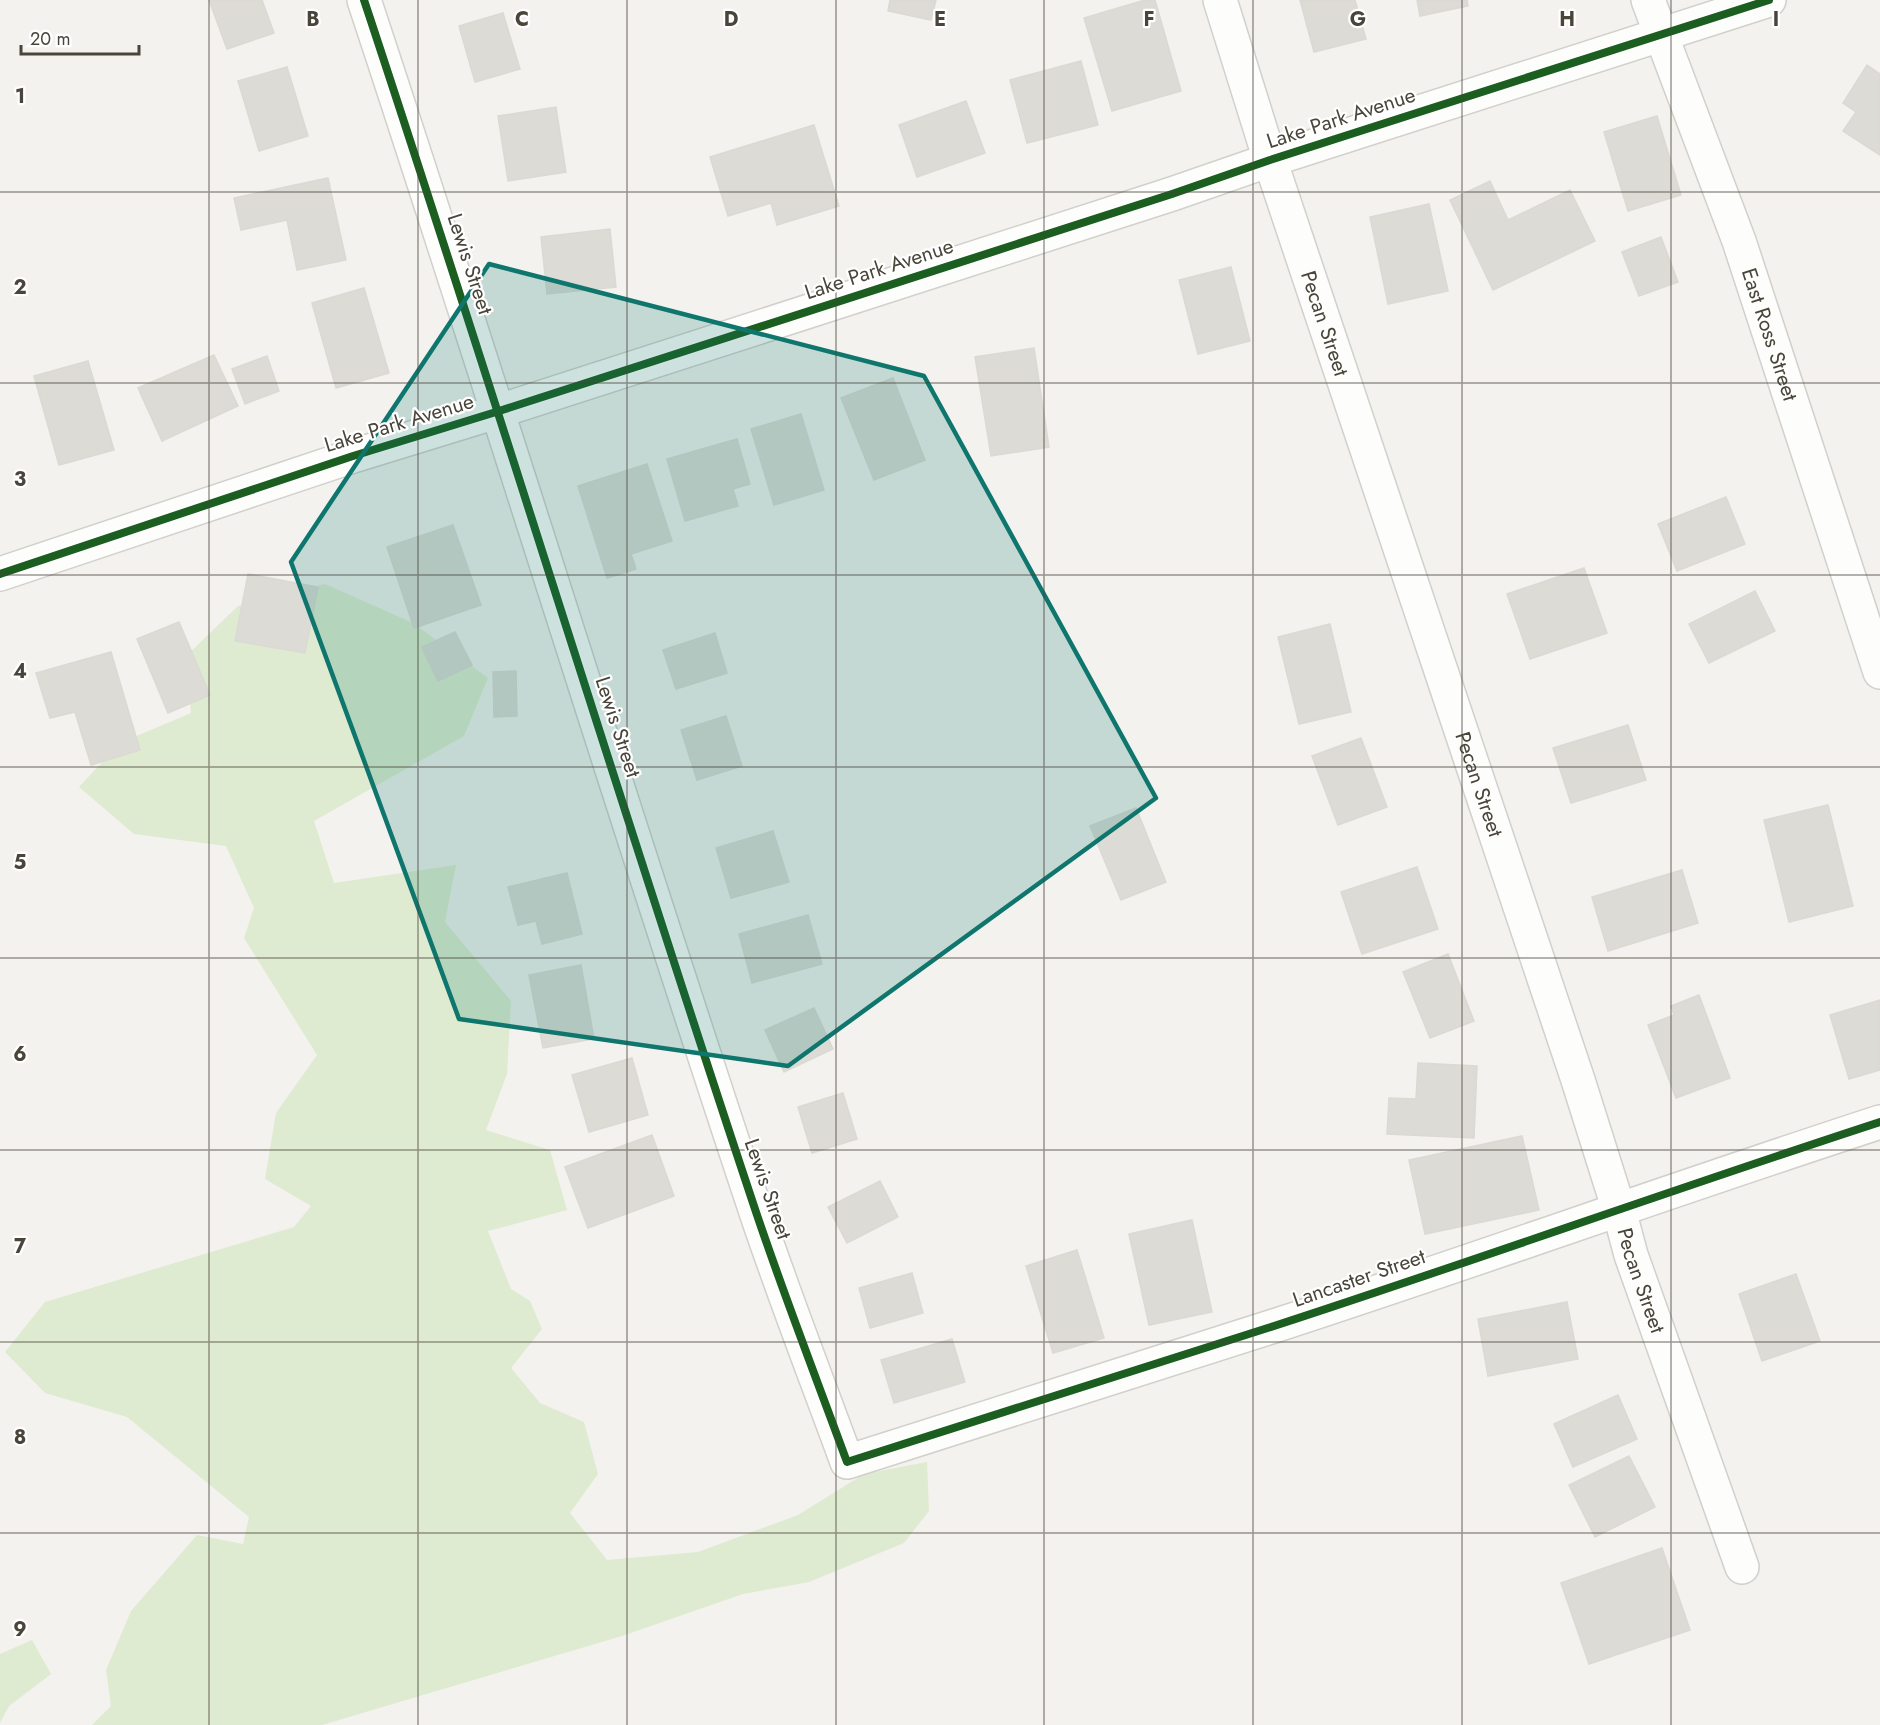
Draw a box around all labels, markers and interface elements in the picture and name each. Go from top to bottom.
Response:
text: B [306,5,320,34]
text: C [515,5,529,34]
text: D [724,5,738,34]
text: E [934,5,946,34]
text: F [1143,5,1155,34]
text: G [1350,5,1366,34]
text: H [1559,5,1575,34]
text: I [1773,5,1779,34]
scale bar [21,18,140,56]
text: 20 m [30,26,70,52]
street label: Lake Park Avenue [1263,80,1419,156]
text: 1 [15,82,25,111]
street label: Lewis Street [440,210,500,318]
street label: Lake Park Avenue [801,231,957,307]
street label: East Ross Street [1734,264,1805,405]
street label: Pecan Street [1293,267,1356,380]
text: 2 [13,273,27,302]
street label: Lake Park Avenue [321,386,478,460]
text: 3 [14,465,26,494]
text: 4 [13,657,27,686]
street label: Lewis Street [588,673,648,781]
street label: Pecan Street [1447,728,1511,841]
text: 5 [14,848,27,877]
text: 6 [13,1040,27,1069]
street label: Lewis Street [737,1135,799,1243]
street label: Pecan Street [1609,1225,1673,1337]
text: 7 [14,1232,27,1261]
street label: Lancaster Street [1289,1241,1429,1315]
text: 8 [14,1423,26,1452]
text: 9 [13,1615,27,1644]

